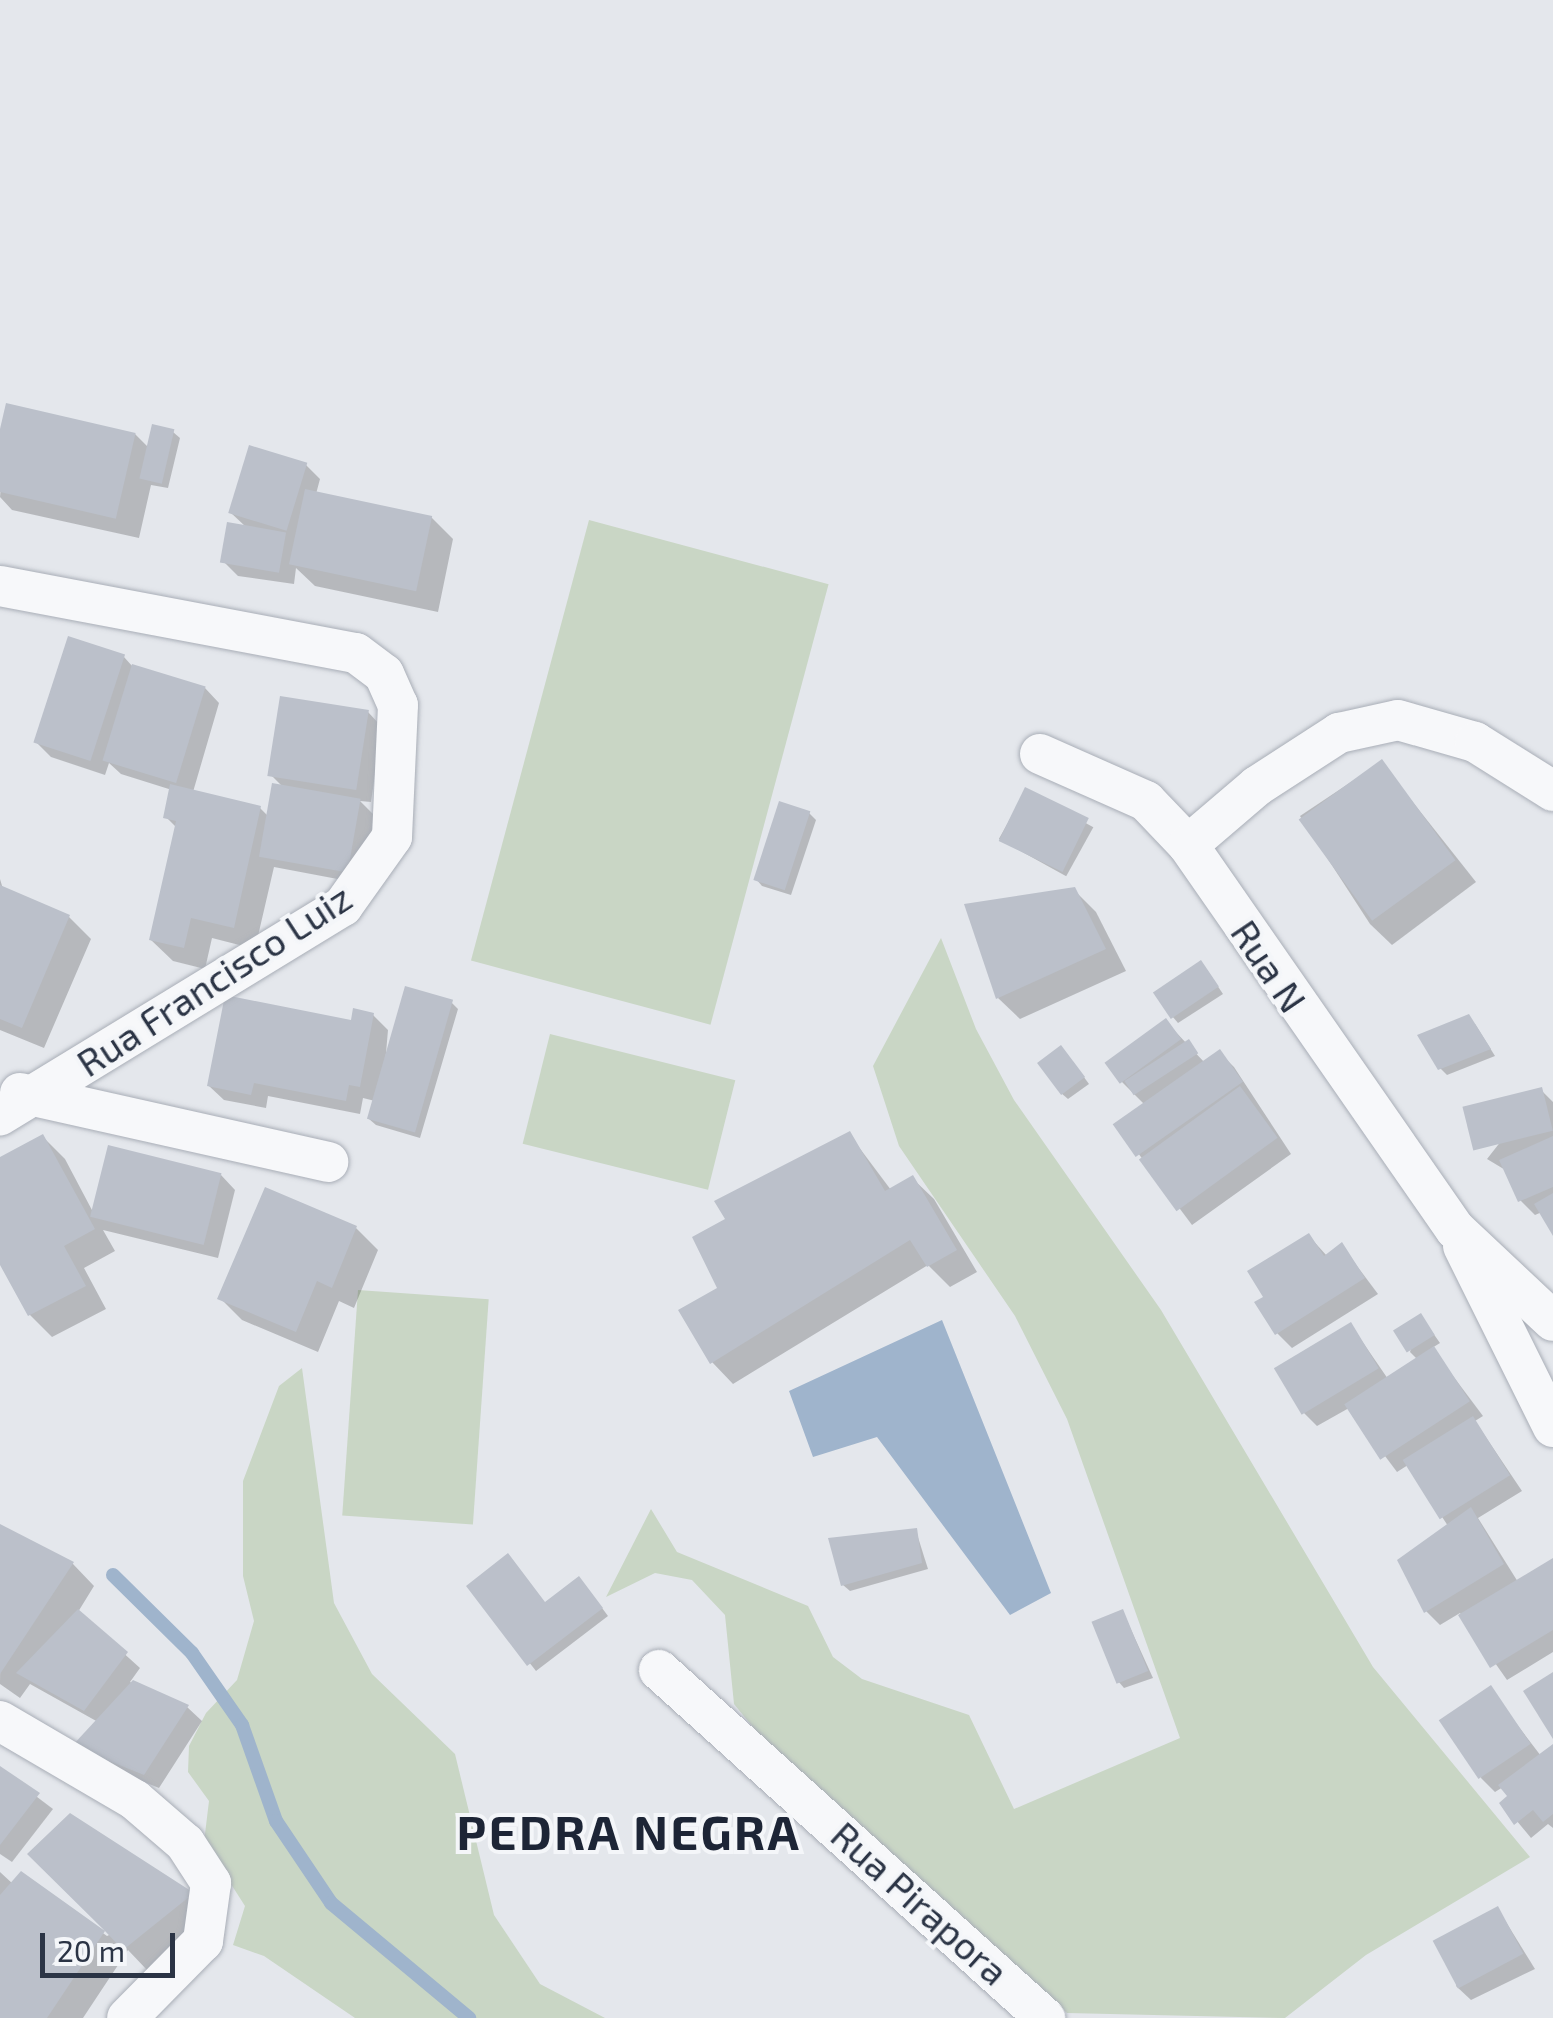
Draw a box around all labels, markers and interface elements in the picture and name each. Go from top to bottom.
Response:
street label: Rua Francisco Luiz [68,874,360,1086]
street label: Rua N [1222,911,1316,1021]
district label: PEDRA NEGRA [456,1803,802,1861]
street label: Rua Pirapora [822,1812,1018,1994]
scale bar [45,1913,180,1975]
text: 20 m [57,1932,125,1968]

